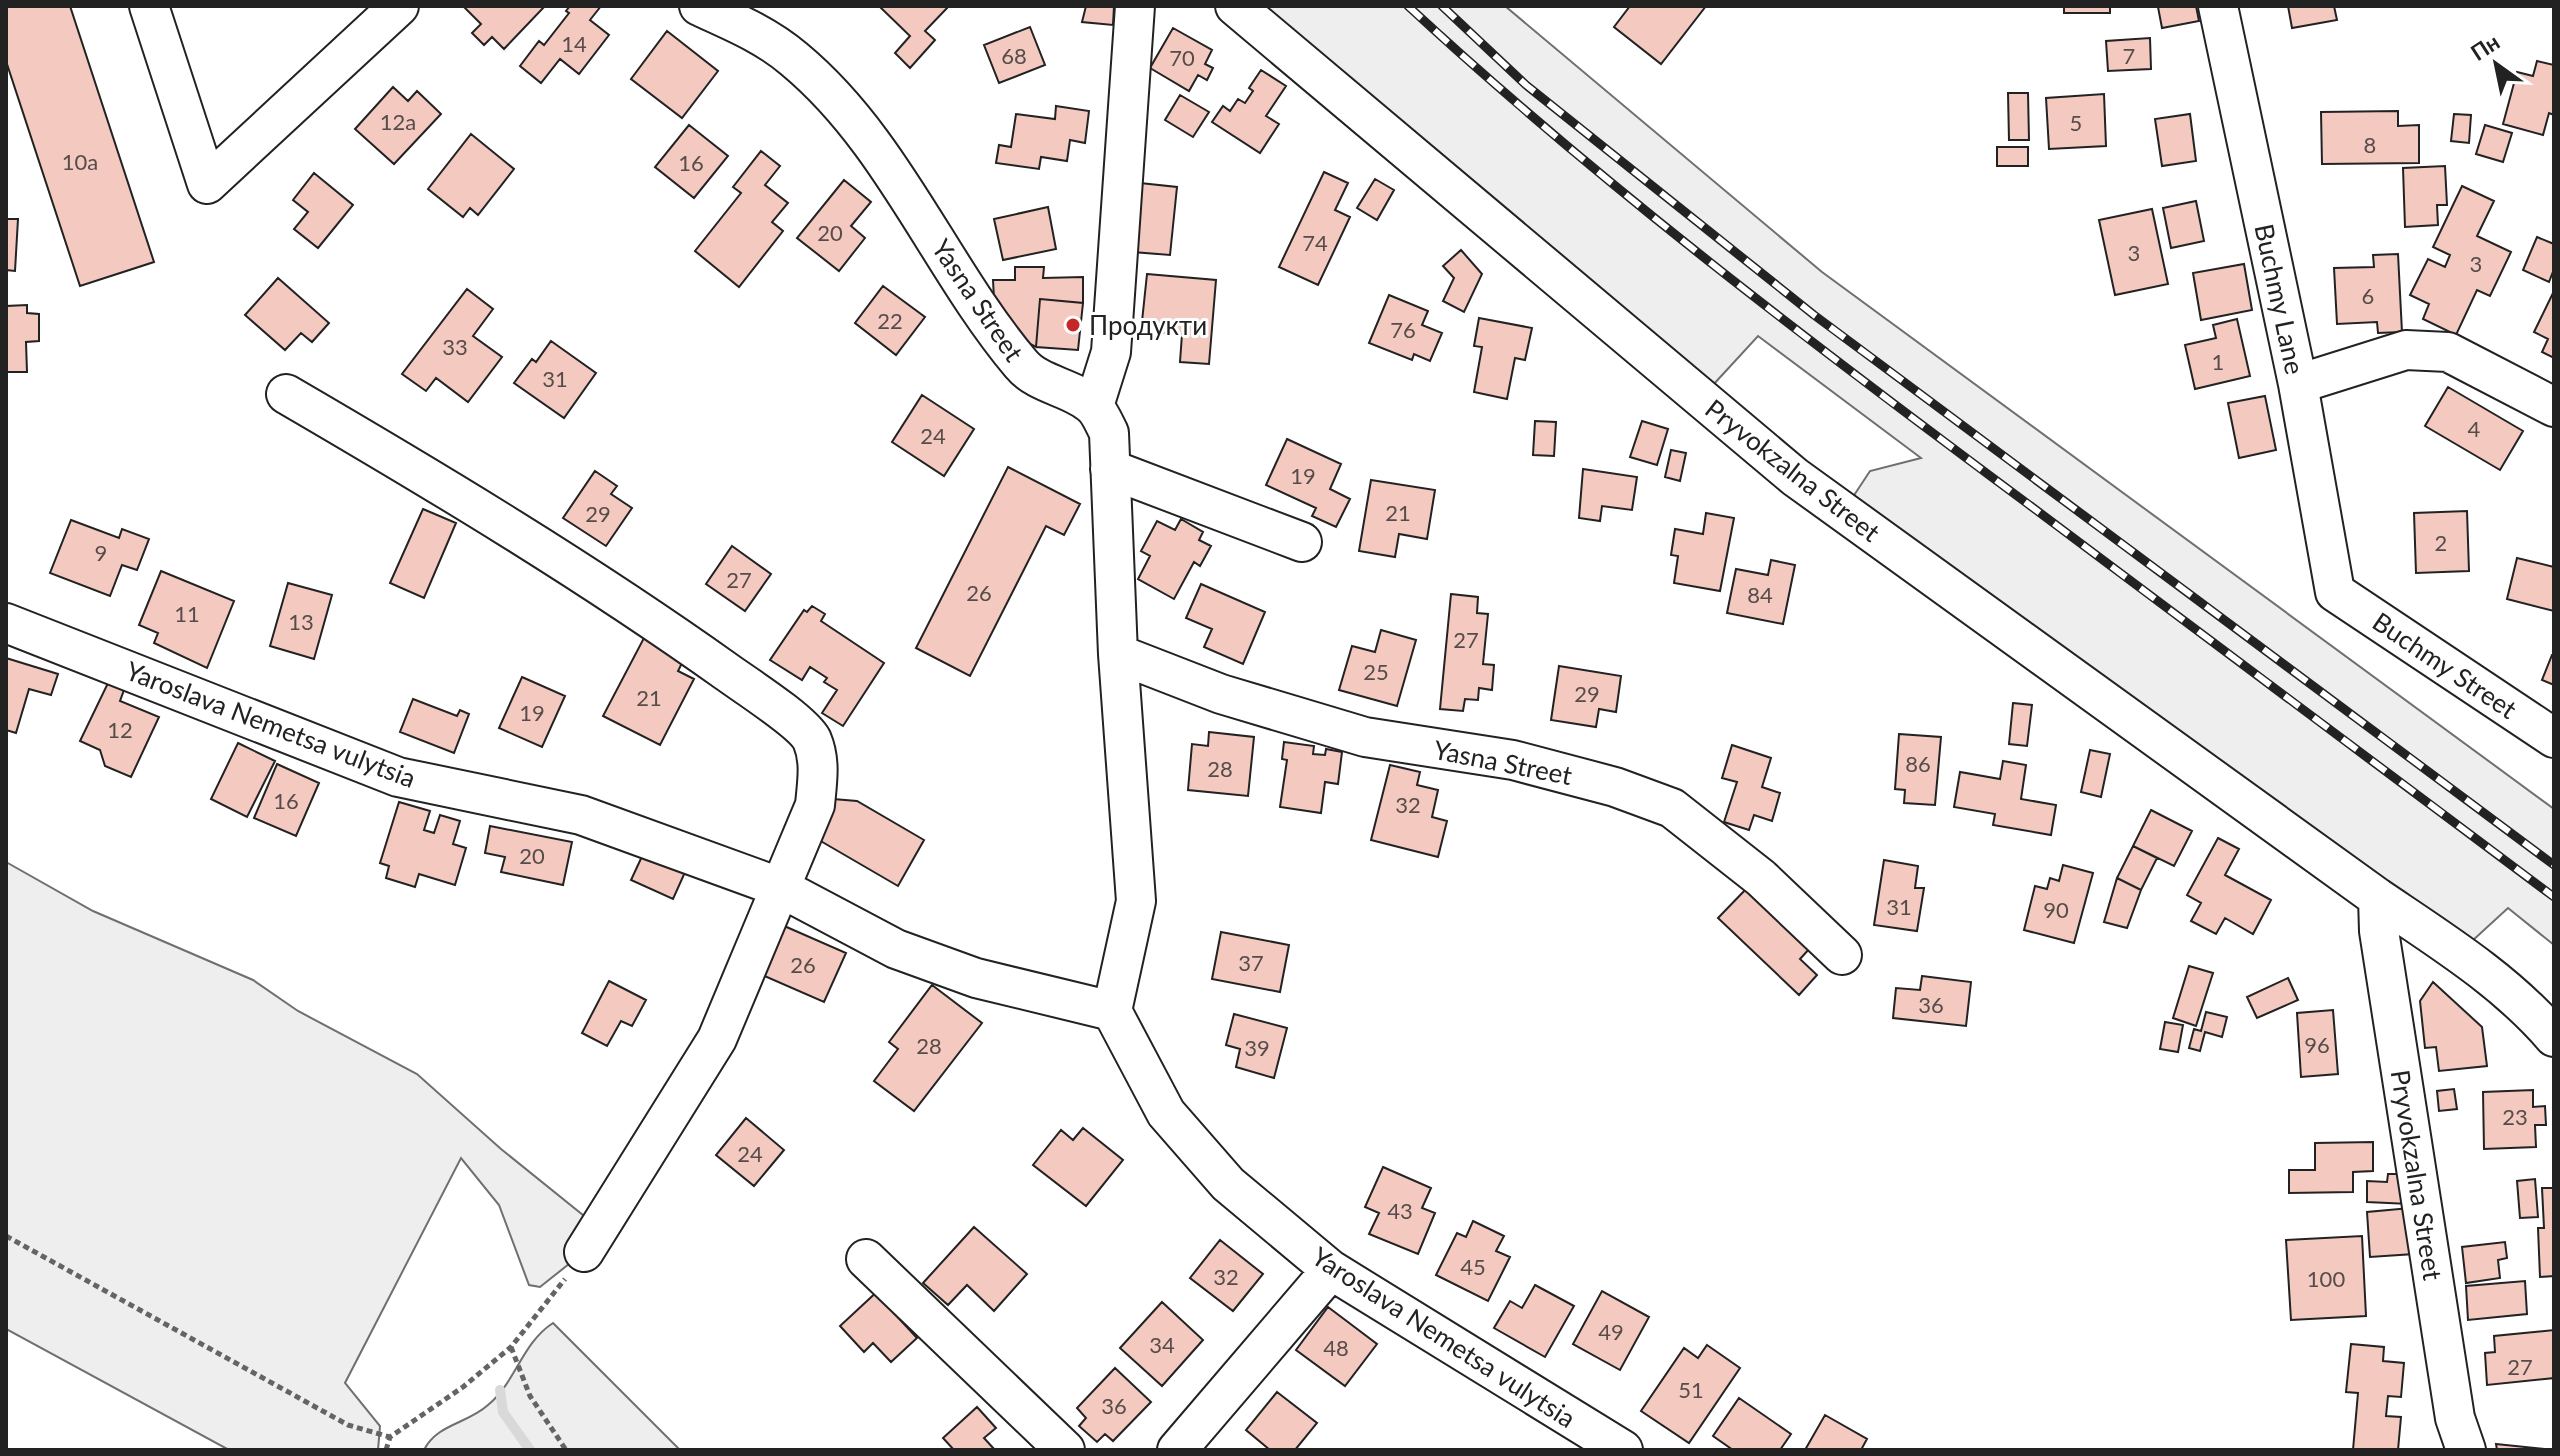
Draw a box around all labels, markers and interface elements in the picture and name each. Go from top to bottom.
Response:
north arrow [2456,24,2536,104]
text: Пн [2465,28,2504,66]
house number: 14 [561,30,587,57]
house number: 68 [1001,42,1027,69]
house number: 7 [2123,42,2135,69]
house number: 70 [1169,44,1195,71]
house number: 12а [380,108,416,135]
house number: 5 [2070,109,2082,136]
house number: 8 [2364,131,2376,158]
house number: 10а [62,148,98,175]
house number: 16 [678,149,704,176]
house number: 20 [817,219,843,246]
street label: Buchmy Lane [2248,221,2312,377]
house number: 74 [1302,229,1328,256]
street label: Yasna Street [926,233,1031,368]
house number: 3 [2128,239,2140,266]
house number: 3 [2470,250,2482,277]
house number: 6 [2362,282,2374,309]
house number: 22 [877,307,903,334]
place label: Продукти [1089,309,1207,341]
marker: Продукти [1064,316,1082,334]
house number: 76 [1390,316,1416,343]
house number: 33 [442,333,468,360]
house number: 1 [2212,348,2224,375]
house number: 31 [542,365,568,392]
street label: Pryvokzalna Street [1699,392,1887,548]
house number: 4 [2468,415,2481,442]
house number: 24 [920,422,946,449]
house number: 19 [1290,462,1316,489]
house number: 21 [1385,499,1411,526]
house number: 29 [585,500,611,527]
house number: 2 [2435,529,2447,556]
house number: 9 [95,539,107,566]
house number: 27 [726,566,752,593]
house number: 26 [966,579,992,606]
house number: 84 [1747,581,1773,608]
house number: 11 [174,600,200,627]
street label: Buchmy Street [2367,605,2524,725]
house number: 13 [288,608,314,635]
house number: 27 [1453,626,1479,653]
street label: Yaroslava Nemetsa vulytsia [122,654,420,794]
house number: 25 [1363,658,1389,685]
house number: 29 [1574,680,1600,707]
house number: 21 [636,684,662,711]
house number: 19 [519,699,545,726]
house number: 12 [107,716,133,743]
street label: Yasna Street [1431,733,1575,791]
house number: 86 [1905,750,1931,777]
house number: 28 [1207,755,1233,782]
house number: 16 [273,787,299,814]
house number: 32 [1395,791,1421,818]
house number: 20 [519,842,545,869]
house number: 31 [1886,893,1912,920]
house number: 90 [2043,896,2069,923]
house number: 37 [1238,949,1264,976]
house number: 26 [790,951,816,978]
house number: 36 [1918,991,1944,1018]
house number: 96 [2304,1031,2330,1058]
house number: 28 [916,1032,942,1059]
house number: 39 [1244,1034,1270,1061]
street label: Pryvokzalna Street [2385,1068,2450,1283]
house number: 23 [2502,1103,2528,1130]
house number: 24 [737,1140,763,1167]
house number: 43 [1387,1197,1413,1224]
street label: Yaroslava Nemetsa vulytsia [1306,1240,1582,1434]
house number: 45 [1460,1253,1486,1280]
house number: 32 [1213,1263,1239,1290]
house number: 100 [2307,1265,2345,1292]
house number: 49 [1598,1318,1624,1345]
house number: 34 [1149,1331,1175,1358]
house number: 48 [1323,1334,1349,1361]
house number: 27 [2507,1353,2533,1380]
house number: 51 [1678,1376,1704,1403]
house number: 36 [1101,1392,1127,1419]

